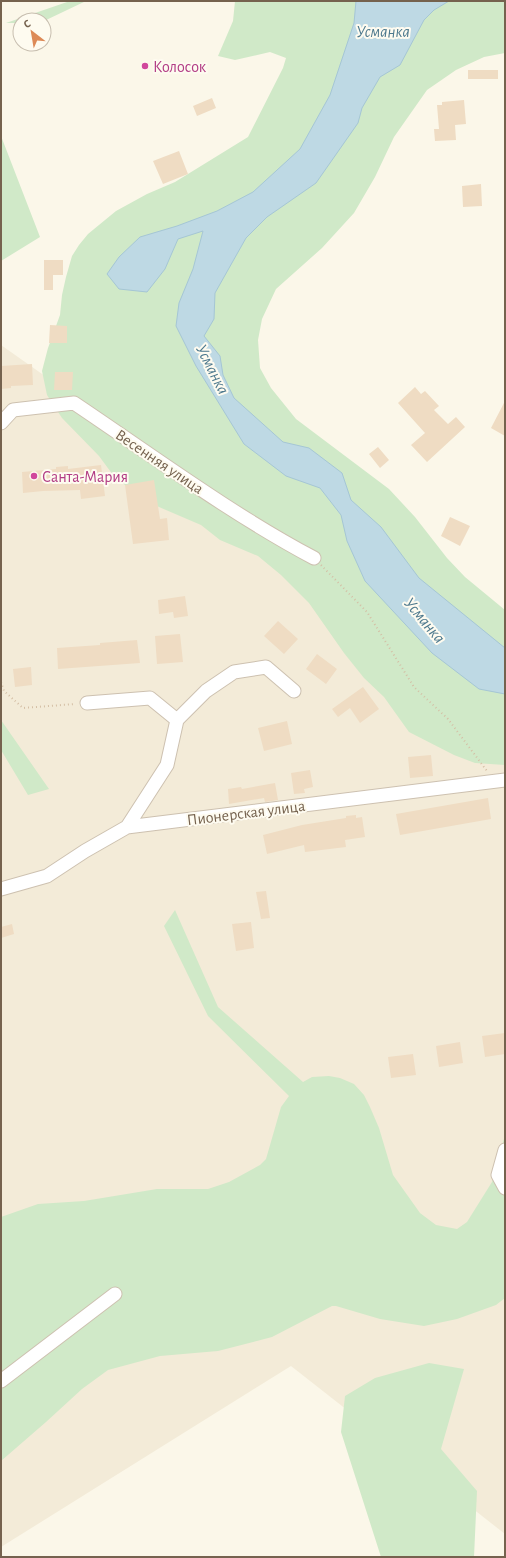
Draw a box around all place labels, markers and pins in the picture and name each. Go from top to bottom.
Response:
place label: Колосок [153,59,207,75]
marker: Колосок [140,61,150,71]
place label: Санта-Мария [42,469,128,485]
marker: Санта-Мария [29,471,39,481]

